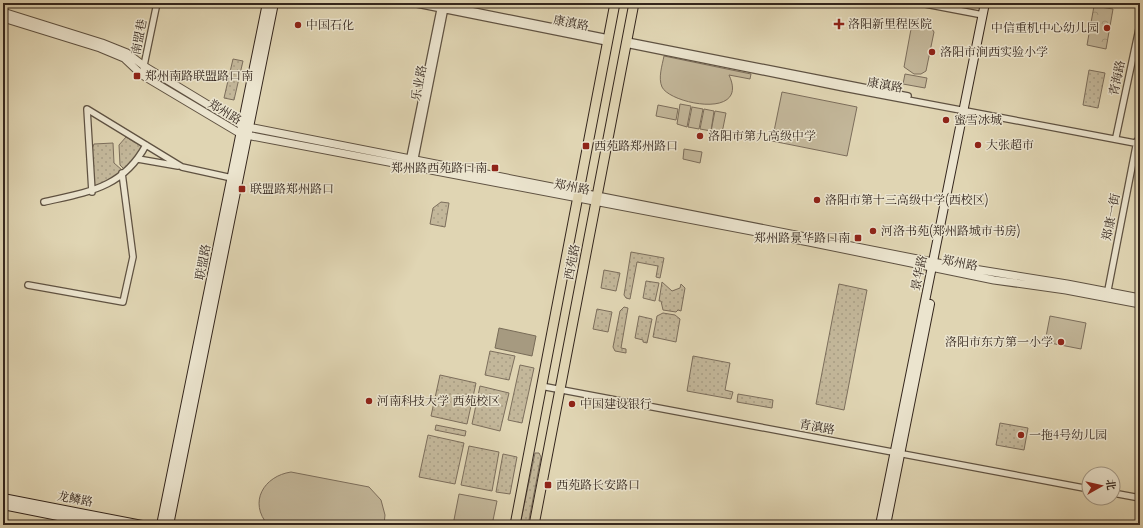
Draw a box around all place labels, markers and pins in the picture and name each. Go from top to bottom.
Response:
place label: 洛阳新里程医院 [848,16,932,32]
place label: 中国石化 [306,17,354,33]
marker: 洛阳新里程医院 [833,18,845,30]
marker: 中国石化 [293,20,303,30]
place label: 中信重机中心幼儿园 [991,20,1099,36]
marker: 中信重机中心幼儿园 [1102,23,1112,33]
place label: 洛阳市涧西实验小学 [940,44,1048,60]
marker: 洛阳市涧西实验小学 [927,47,937,57]
place label: 郑州南路联盟路口南 [145,68,253,84]
marker: 郑州南路联盟路口南 [132,71,142,81]
place label: 蜜雪冰城 [954,112,1002,128]
marker: 蜜雪冰城 [941,115,951,125]
place label: 洛阳市第九高级中学 [708,128,816,144]
marker: 洛阳市第九高级中学 [695,131,705,141]
place label: 大张超市 [986,137,1034,153]
place label: 西苑路郑州路口 [594,138,678,154]
marker: 大张超市 [973,140,983,150]
marker: 西苑路郑州路口 [581,141,591,151]
place label: 郑州路西苑路口南 [391,160,487,176]
marker: 郑州路西苑路口南 [490,163,500,173]
place label: 联盟路郑州路口 [250,181,334,197]
marker: 联盟路郑州路口 [237,184,247,194]
place label: 洛阳市第十三高级中学(西校区) [825,192,989,208]
marker: 洛阳市第十三高级中学(西校区) [812,195,822,205]
place label: 河洛书苑(郑州路城市书房) [881,223,1021,239]
marker: 河洛书苑(郑州路城市书房) [868,226,878,236]
place label: 郑州路景华路口南 [754,230,850,246]
marker: 郑州路景华路口南 [853,233,863,243]
place label: 洛阳市东方第一小学 [945,334,1053,350]
marker: 洛阳市东方第一小学 [1056,337,1066,347]
place label: 河南科技大学 西苑校区 [377,393,500,409]
marker: 河南科技大学 西苑校区 [364,396,374,406]
place label: 中国建设银行 [580,396,652,412]
marker: 中国建设银行 [567,399,577,409]
place label: 一拖4号幼儿园 [1029,427,1107,443]
marker: 一拖4号幼儿园 [1016,430,1026,440]
place label: 西苑路长安路口 [556,477,640,493]
marker: 西苑路长安路口 [543,480,553,490]

